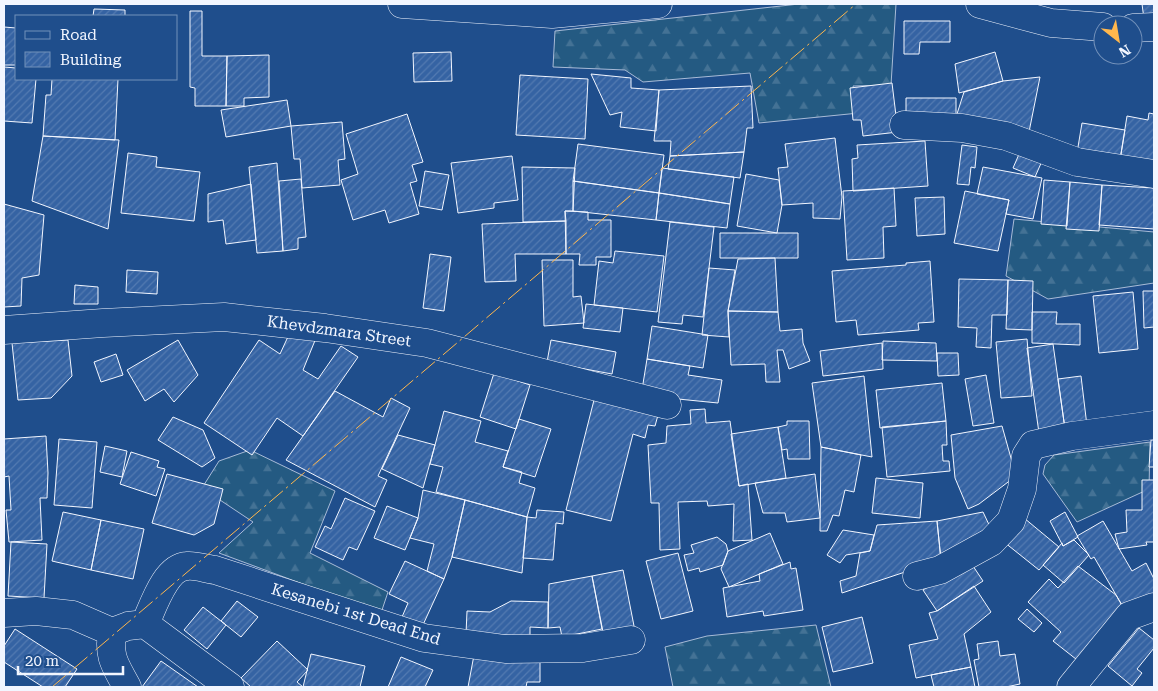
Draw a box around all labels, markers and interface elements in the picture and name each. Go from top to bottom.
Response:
legend [15,15,178,80]
north arrow [1093,15,1143,65]
text: Road [60,26,97,44]
text: N [1116,42,1133,61]
text: Building [60,51,122,69]
street label: Khevdzmara Street [266,311,412,351]
street label: Kesanebi 1st Dead End [269,579,443,649]
scale bar [18,644,122,676]
text: 20 m [25,652,60,670]

